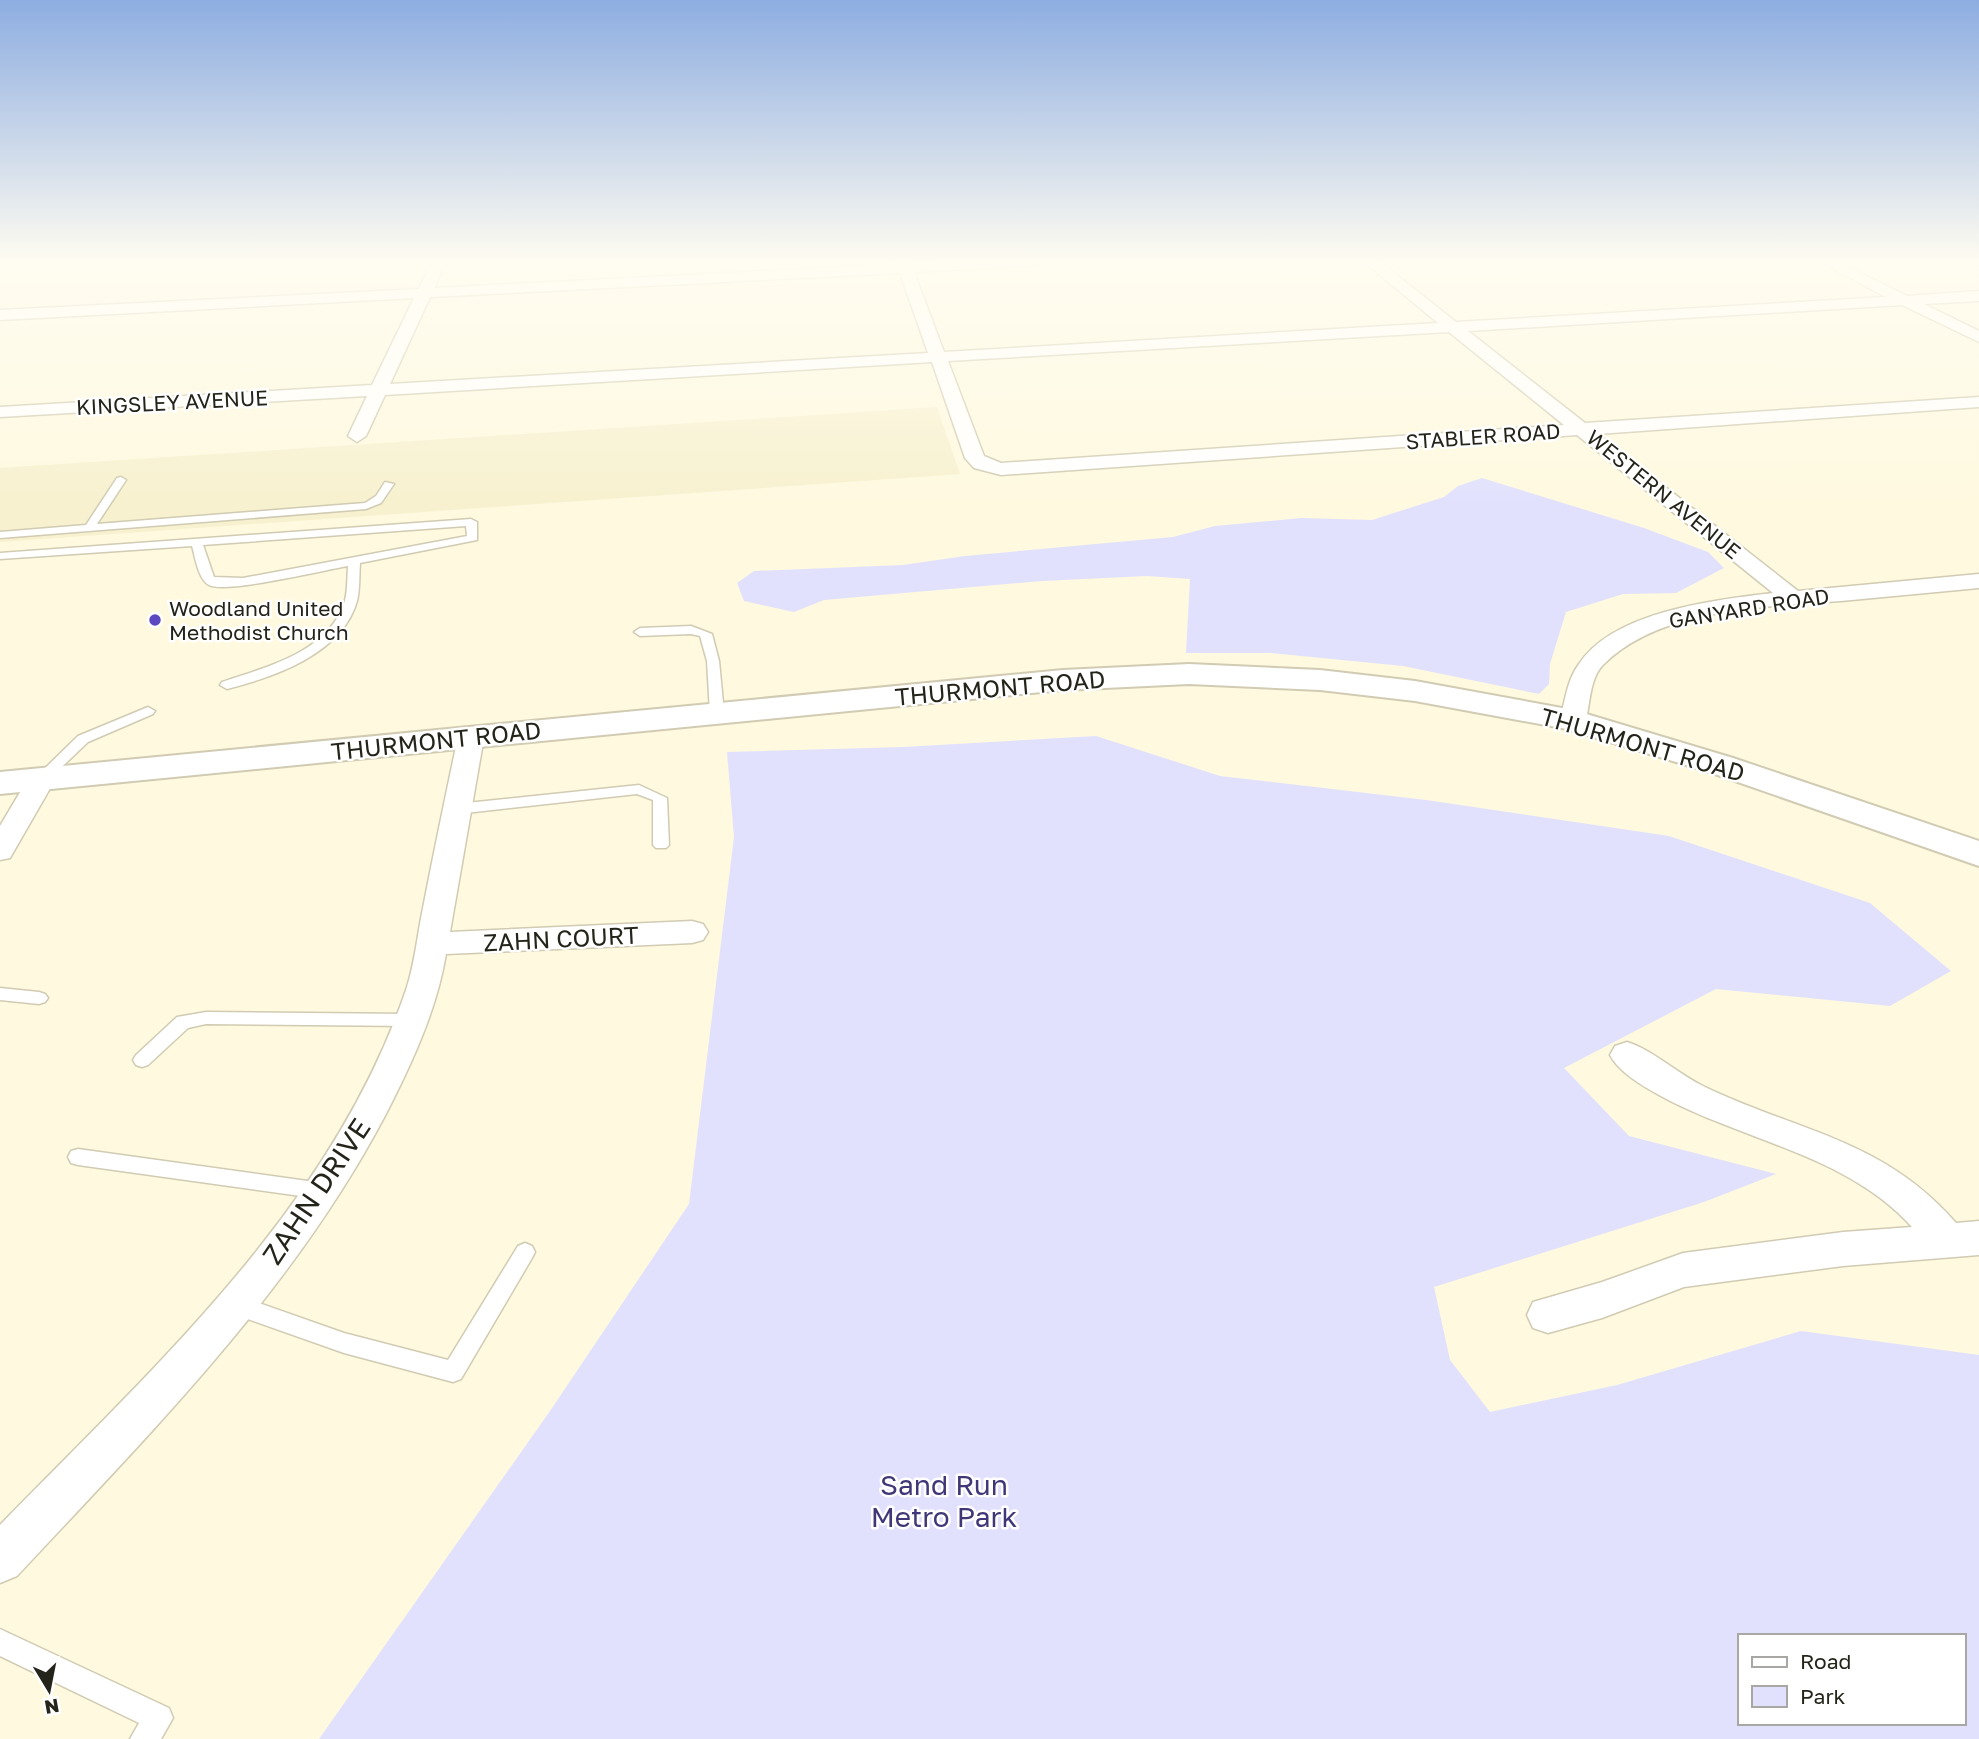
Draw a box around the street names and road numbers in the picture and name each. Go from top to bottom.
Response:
street label: KINGSLEY AVENUE [75,384,269,420]
street label: STABLER ROAD [1405,418,1561,454]
street label: WESTERN AVENUE [1582,424,1746,564]
street label: GANYARD ROAD [1667,582,1831,634]
street label: THURMONT ROAD [894,663,1106,711]
street label: THURMONT ROAD [1538,701,1748,787]
street label: THURMONT ROAD [330,715,542,765]
street label: ZAHN COURT [483,919,640,957]
street label: ZAHN DRIVE [255,1112,377,1270]

